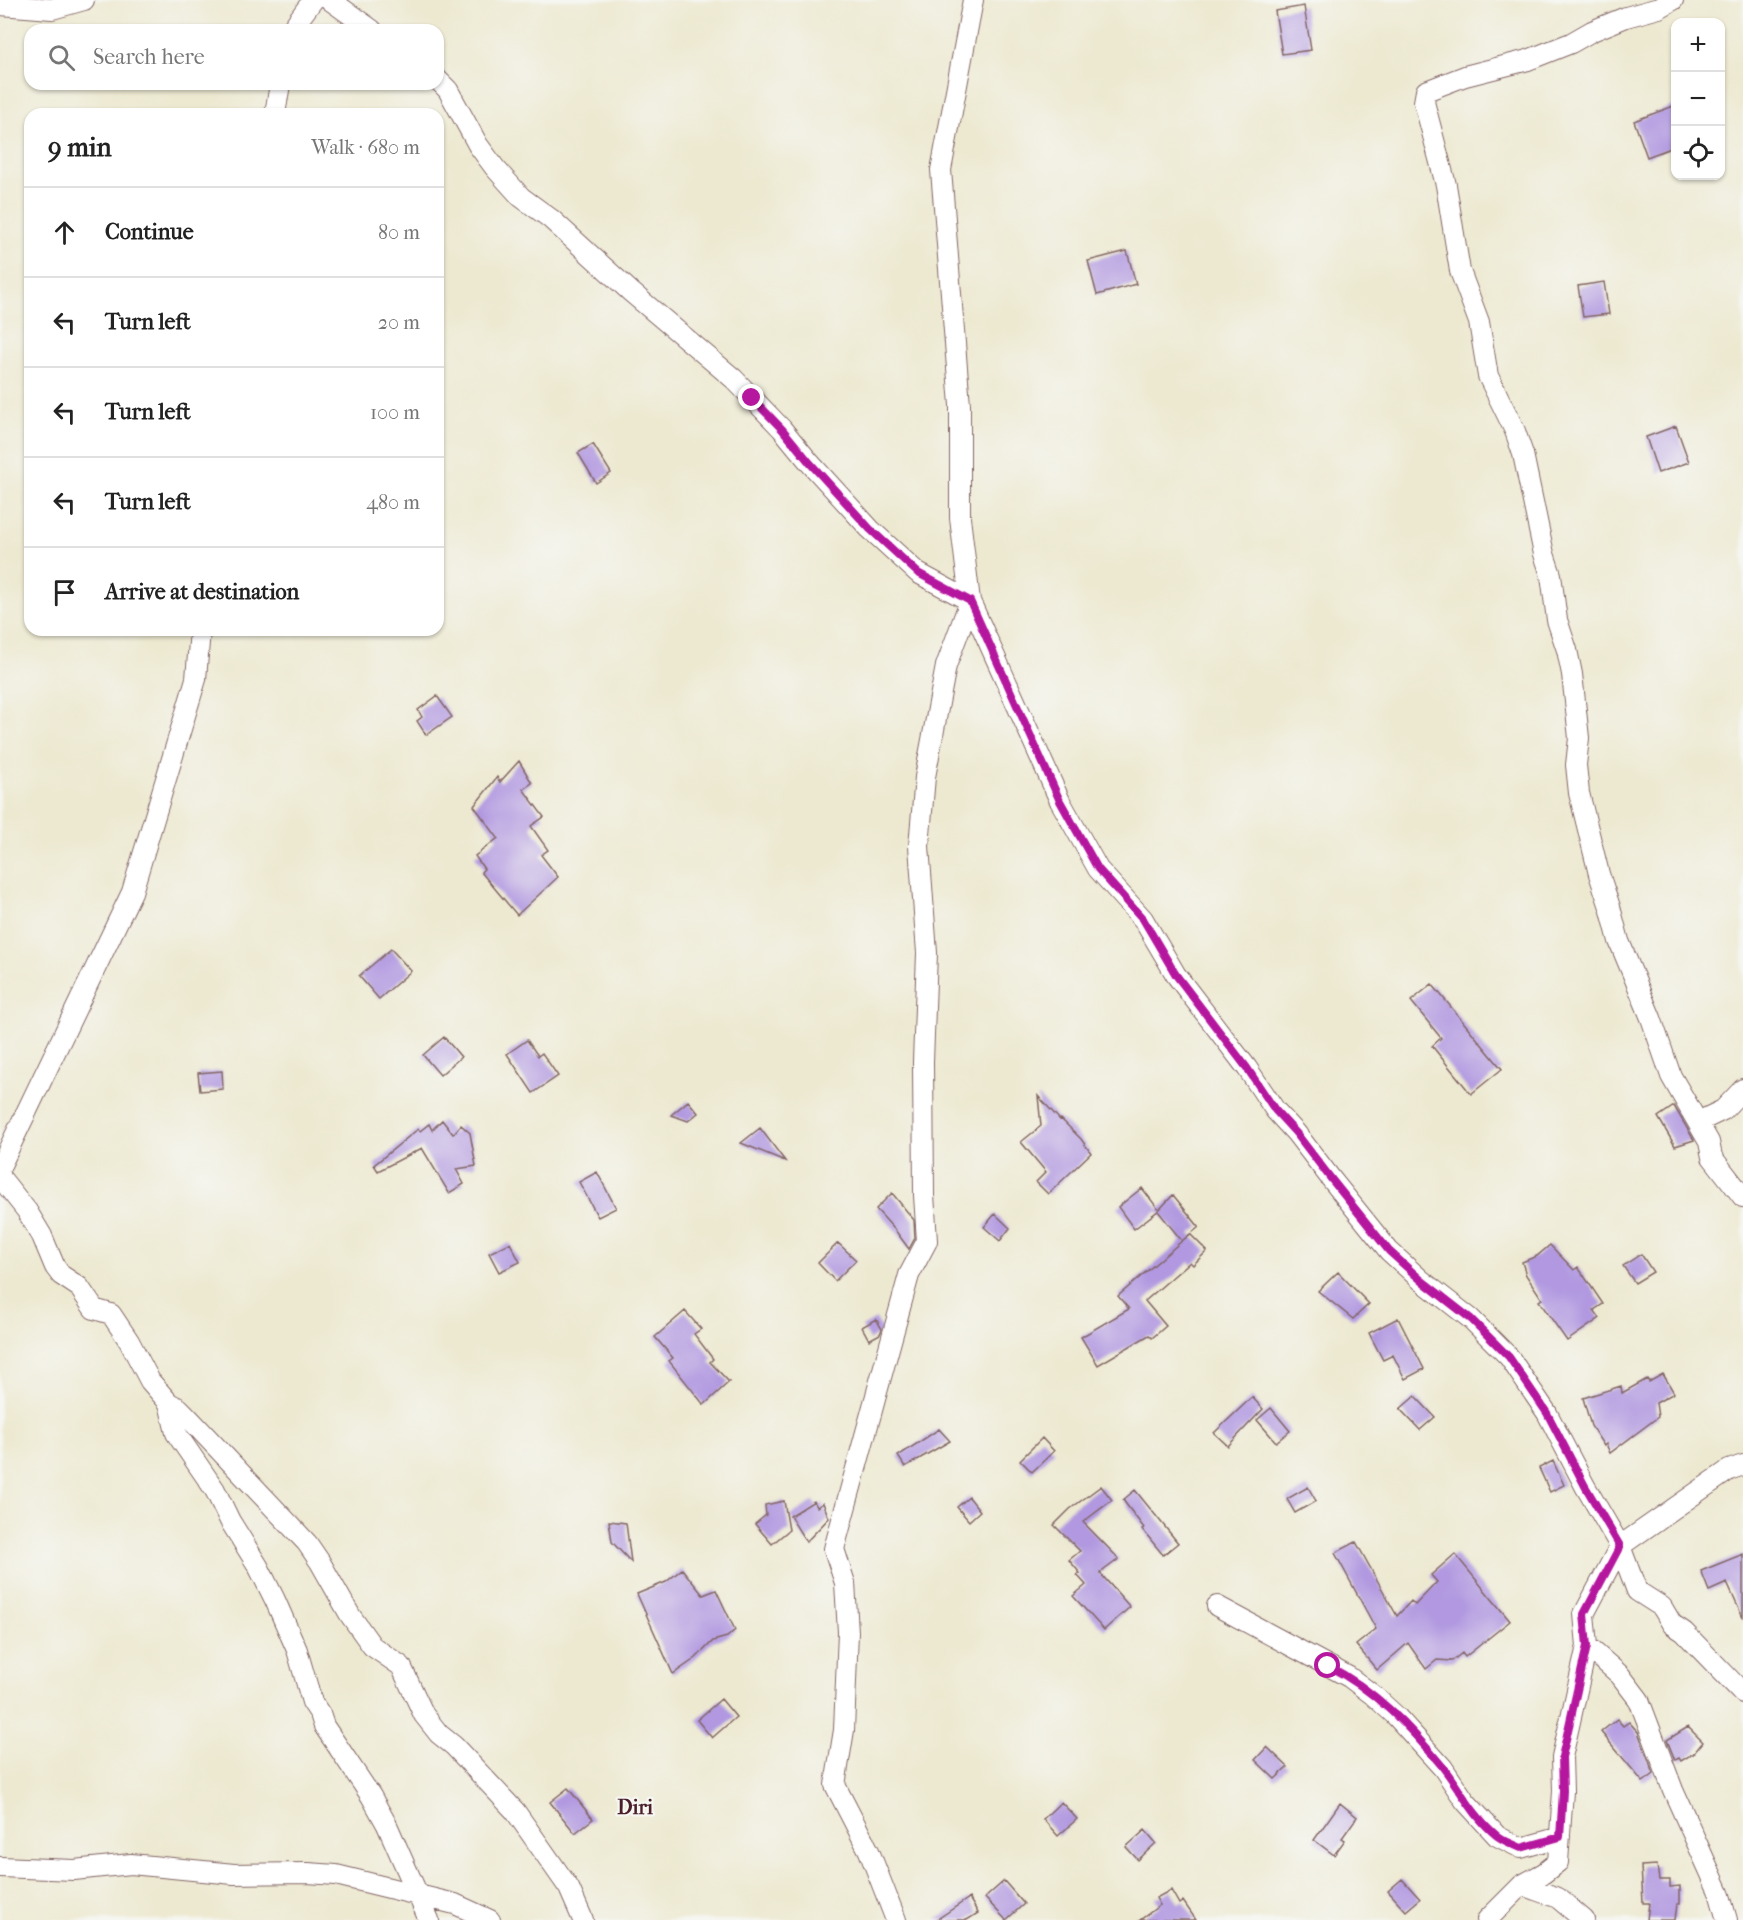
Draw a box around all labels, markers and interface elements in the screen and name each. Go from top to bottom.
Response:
map controls [1671,18,1725,180]
button: + [1671,18,1725,72]
search box [24,24,444,90]
icon: search [45,41,78,74]
text: Search here [93,44,205,70]
button: − [1671,72,1725,126]
button: locate [1671,126,1725,180]
text: 9 min [48,132,112,163]
text: Walk · 680 m [311,136,420,159]
icon: ahead [48,216,81,249]
text: Continue [105,219,194,245]
text: 80 m [378,221,420,244]
icon: left [48,306,81,339]
text: Turn left [105,309,191,335]
text: 20 m [378,311,420,334]
route end [738,384,764,410]
icon: left [48,396,81,429]
text: Turn left [105,399,191,425]
text: 100 m [370,401,420,424]
icon: left [48,486,81,519]
text: Turn left [105,489,191,515]
text: 480 m [366,491,420,514]
icon: arrive [48,576,81,609]
text: Arrive at destination [105,579,299,605]
route start [1314,1652,1340,1678]
district label: Diri [617,1796,654,1819]

